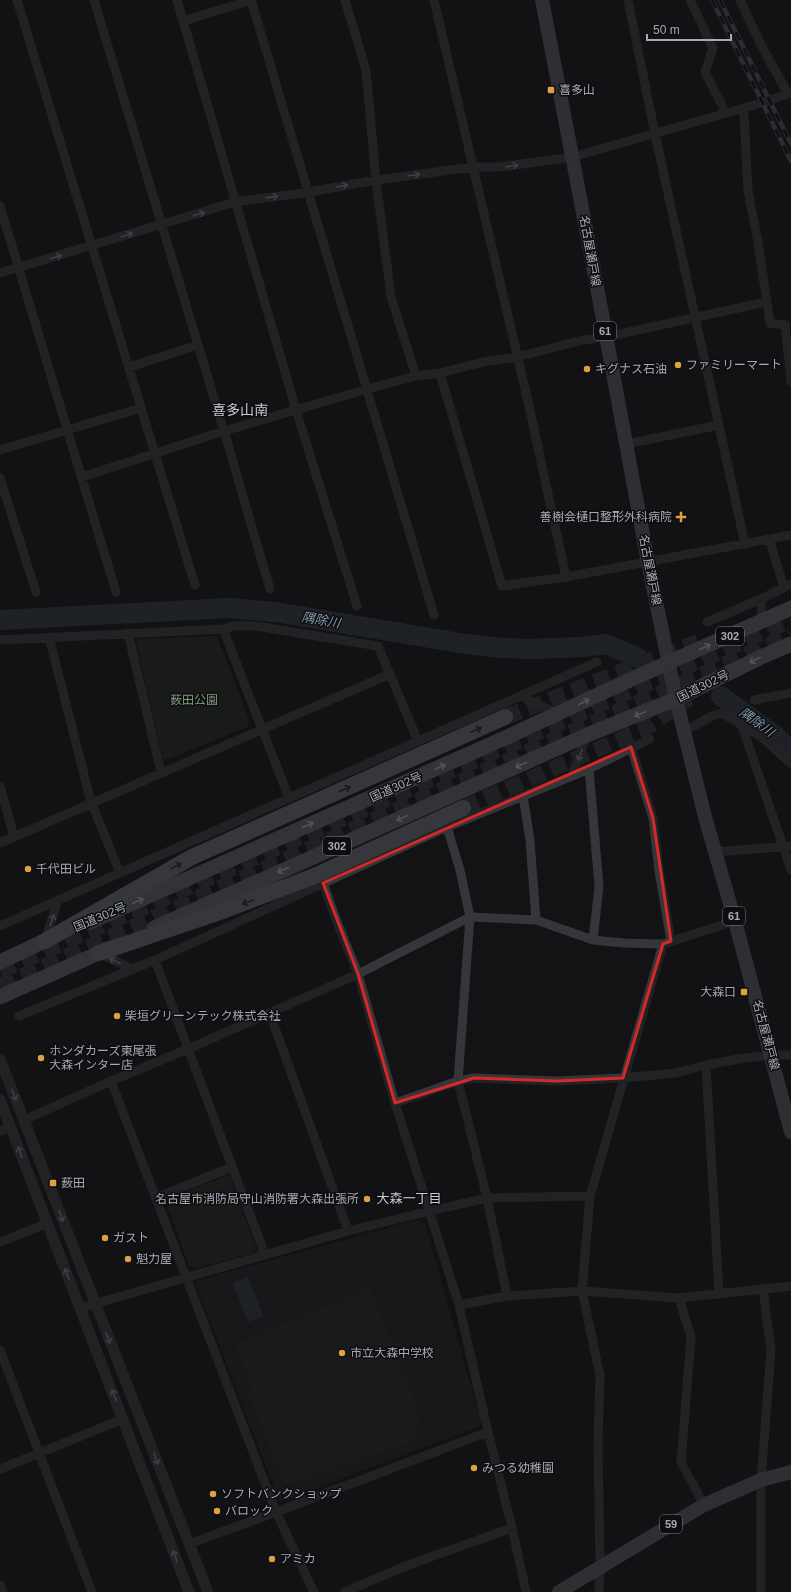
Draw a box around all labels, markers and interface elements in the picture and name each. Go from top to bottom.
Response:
scale bar [647,16,731,42]
text: 50 m [653,23,680,37]
place label: 喜多山 [559,83,595,97]
marker: 喜多山 [546,85,556,95]
one-way arrow [505,162,518,170]
one-way arrow [407,171,420,179]
one-way arrow [335,182,348,190]
one-way arrow [265,193,278,201]
one-way arrow [192,210,205,217]
street label: 名古屋瀬戸線 [577,214,603,288]
one-way arrow [121,231,134,238]
one-way arrow [49,253,62,260]
road number: 61 [594,322,616,340]
place label: ファミリーマート [686,358,782,372]
marker: ファミリーマート [673,360,683,370]
place label: キグナス石油 [595,362,667,376]
marker: キグナス石油 [582,364,592,374]
district label: 喜多山南 [212,402,268,418]
place label: 善樹会樋口整形外科病院 [540,510,672,524]
marker: 善樹会樋口整形外科病院 [675,511,687,523]
street label: 名古屋瀬戸線 [636,533,664,607]
water label: 隅除川 [300,609,343,631]
road number: 302 [716,627,744,645]
one-way arrow [698,643,710,650]
one-way arrow [750,657,762,664]
street label: 国道302号 [675,667,731,705]
park label: 薮田公園 [170,693,218,707]
one-way arrow [577,698,589,705]
water label: 隅除川 [737,704,779,741]
one-way arrow [635,710,647,718]
one-way arrow [470,726,482,733]
one-way arrow [575,749,583,761]
one-way arrow [515,762,527,769]
one-way arrow [433,763,445,770]
street label: 国道302号 [368,769,424,805]
one-way arrow [339,785,351,792]
one-way arrow [396,815,408,822]
one-way arrow [302,821,314,829]
road number: 302 [323,837,351,855]
place label: 千代田ビル [36,862,96,876]
one-way arrow [170,862,182,869]
marker: 千代田ビル [23,864,33,874]
one-way arrow [277,867,289,874]
one-way arrow [132,897,144,904]
one-way arrow [242,898,254,906]
street label: 国道302号 [71,900,129,934]
road number: 61 [723,907,745,925]
one-way arrow [48,915,56,927]
one-way arrow [110,957,122,964]
place label: 大森口 [700,985,736,999]
marker: 大森口 [739,987,749,997]
street label: 名古屋瀬戸線 [750,998,782,1072]
place label: 柴垣グリーンテック株式会社 [125,1009,280,1023]
marker: 柴垣グリーンテック株式会社 [112,1011,122,1021]
place label: ホンダカーズ東尾張 大森インター店 [49,1044,156,1072]
marker: ホンダカーズ東尾張 大森インター店 [36,1053,46,1063]
one-way arrow [11,1089,19,1101]
one-way arrow [16,1147,24,1159]
place label: 薮田 [61,1176,85,1190]
marker: 薮田 [48,1178,58,1188]
district label: 大森一丁目 [376,1191,442,1206]
place label: 名古屋市消防局守山消防署大森出張所 [155,1192,359,1206]
marker: 名古屋市消防局守山消防署大森出張所 [362,1194,372,1204]
one-way arrow [58,1210,66,1222]
place label: ガスト [113,1231,149,1245]
marker: ガスト [100,1233,110,1243]
place label: 魁力屋 [136,1252,172,1266]
marker: 魁力屋 [123,1254,133,1264]
one-way arrow [62,1268,70,1280]
one-way arrow [105,1331,113,1343]
place label: 市立大森中学校 [350,1346,434,1360]
marker: 市立大森中学校 [337,1348,347,1358]
one-way arrow [109,1389,117,1401]
one-way arrow [152,1452,160,1464]
place label: みつる幼稚園 [482,1461,554,1475]
marker: みつる幼稚園 [469,1463,479,1473]
place label: ソフトバンクショップ [221,1487,342,1501]
marker: ソフトバンクショップ [208,1489,218,1499]
place label: バロック [225,1504,273,1518]
marker: バロック [212,1506,222,1516]
road number: 59 [660,1515,682,1533]
one-way arrow [170,1550,178,1562]
place label: アミカ [280,1552,316,1566]
marker: アミカ [267,1554,277,1564]

